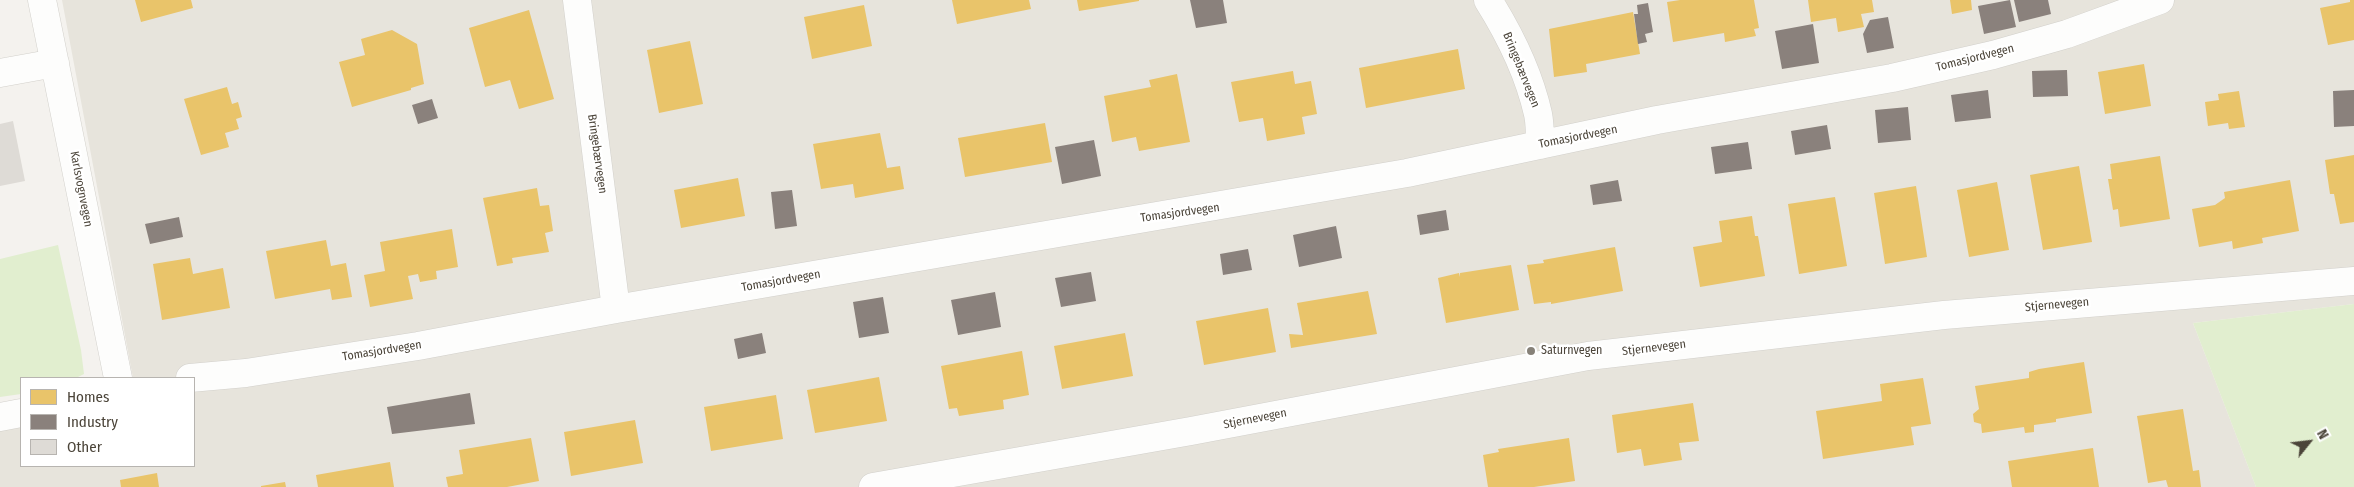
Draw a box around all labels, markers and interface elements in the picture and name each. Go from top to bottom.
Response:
street label: Bringebærvegen [1499,30,1543,110]
street label: Tomasjordvegen [1934,41,2016,75]
street label: Bringebærvegen [584,113,610,195]
street label: Tomasjordvegen [1537,122,1619,152]
street label: Karlsvognvegen [67,150,95,228]
street label: Tomasjordvegen [1139,200,1221,226]
street label: Tomasjordvegen [740,267,822,295]
street label: Stjernevegen [2024,295,2090,315]
street label: Stjernevegen [1621,337,1687,359]
street label: Tomasjordvegen [341,338,423,364]
place label: Saturnvegen [1541,344,1602,358]
marker: Saturnvegen [1525,345,1537,357]
legend [20,377,195,467]
text: Homes [67,388,109,406]
street label: Stjernevegen [1222,406,1288,432]
text: Industry [67,413,118,431]
north arrow [2284,417,2334,467]
text: N [2313,427,2332,442]
text: Other [67,438,102,456]

